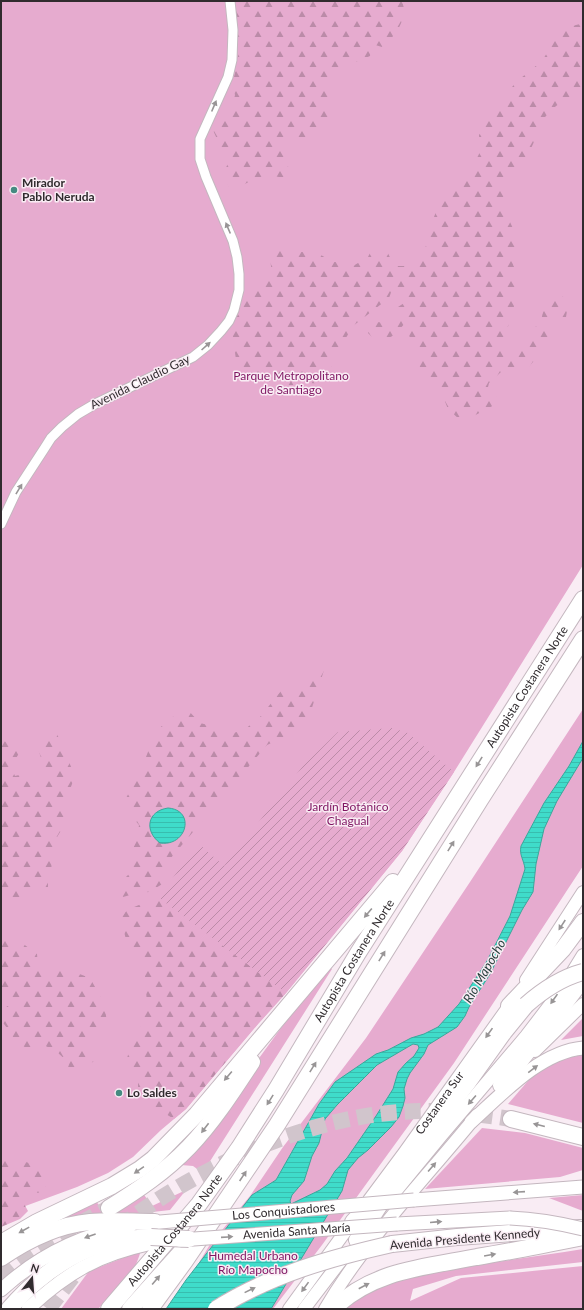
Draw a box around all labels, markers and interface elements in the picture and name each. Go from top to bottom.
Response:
one-way arrow [212,100,218,112]
place label: Mirador Pablo Neruda [22,175,95,204]
marker: Mirador Pablo Neruda [9,185,19,195]
one-way arrow [224,222,230,234]
one-way arrow [201,341,211,350]
street label: Avenida Claudio Gay [87,351,193,412]
park label: Parque Metropolitano de Santiago [233,368,349,397]
one-way arrow [15,483,22,495]
street label: Autopista Costanera Norte [483,623,571,750]
one-way arrow [476,756,483,768]
park label: Jardín Botánico Chagual [308,799,389,828]
one-way arrow [447,841,455,851]
street label: Autopista Costanera Norte [310,896,397,1025]
one-way arrow [363,907,372,918]
one-way arrow [558,920,566,930]
water label: Río Mapocho [459,936,509,1006]
one-way arrow [378,951,386,962]
one-way arrow [550,994,558,1005]
one-way arrow [485,1028,493,1038]
one-way arrow [309,1062,317,1072]
one-way arrow [527,1065,538,1073]
street label: Costanera Sur [412,1068,467,1137]
one-way arrow [224,1070,233,1081]
place label: Lo Saldes [127,1085,177,1100]
marker: Lo Saldes [114,1088,124,1098]
one-way arrow [266,1094,273,1106]
one-way arrow [468,1095,477,1104]
one-way arrow [533,1122,545,1128]
one-way arrow [201,1123,209,1134]
one-way arrow [427,1163,436,1172]
one-way arrow [134,1166,144,1174]
street label: Autopista Costanera Norte [124,1171,225,1289]
one-way arrow [239,1171,247,1181]
one-way arrow [513,1188,525,1195]
street label: Los Conquistadores [231,1199,336,1223]
street label: Avenida Santa María [242,1219,351,1242]
one-way arrow [430,1219,442,1225]
street label: Avenida Presidente Kennedy [389,1224,542,1253]
one-way arrow [18,1226,30,1233]
one-way arrow [221,1233,233,1240]
one-way arrow [83,1234,95,1240]
park label: Humedal Urbano Río Mapocho [208,1248,298,1277]
one-way arrow [484,1252,496,1258]
north arrow [12,1258,52,1298]
text: N [29,1261,41,1275]
one-way arrow [151,1274,160,1285]
one-way arrow [301,1282,309,1292]
one-way arrow [358,1283,370,1289]
one-way arrow [244,1287,256,1293]

